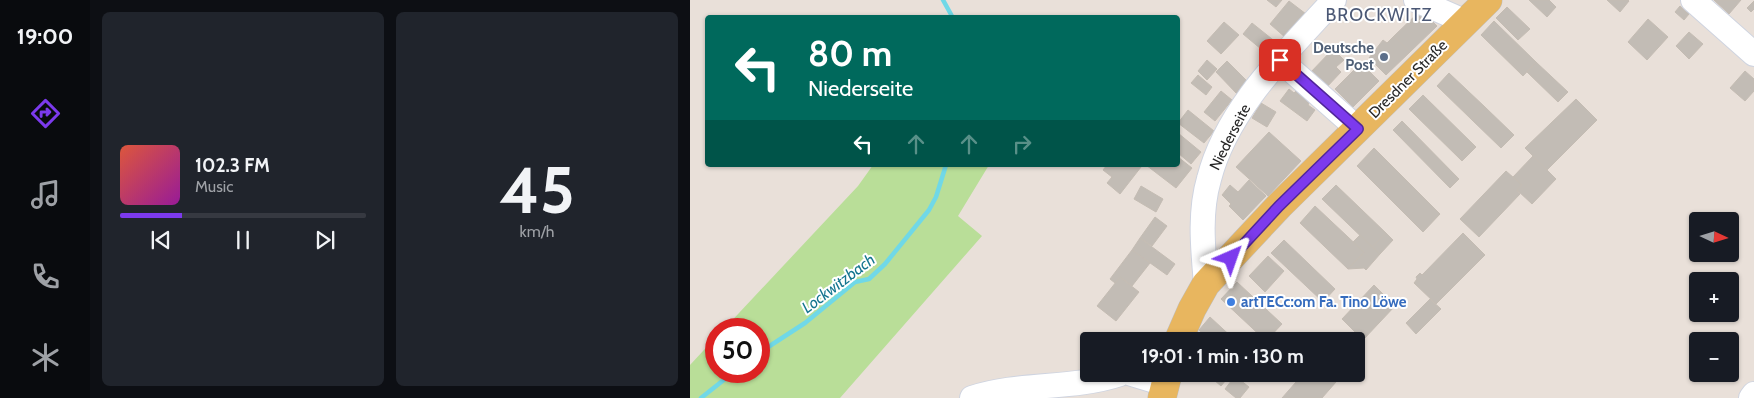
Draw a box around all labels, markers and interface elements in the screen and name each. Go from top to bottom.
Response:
district label: BROCKWITZ [1326,4,1432,26]
text: 19:00 [17,23,73,50]
text: 80 m [808,32,892,75]
icon: left [725,35,790,100]
street label: Dresdner Straße [1365,36,1451,122]
pin [1259,39,1301,81]
place label: Deutsche Post [1313,39,1374,74]
icon: arrive [1266,46,1294,74]
marker: Deutsche Post [1378,51,1390,63]
text: Niederseite [808,75,913,102]
icon: directions [28,96,63,131]
street label: Niederseite [1206,101,1254,173]
icon: left [849,130,877,158]
icon: ahead [902,130,930,158]
icon: ahead [955,130,983,158]
icon: right [1008,130,1036,158]
text: 45 [499,150,575,229]
text: 102.3 FM [195,154,270,177]
icon: music [28,177,63,212]
text: Music [195,177,233,196]
north arrow [1689,212,1739,262]
map controls [1689,212,1739,382]
text: km/h [519,222,555,241]
icon: previous [147,226,175,254]
icon: pause [229,226,257,254]
icon: next [311,226,339,254]
position arrow [1204,231,1256,283]
water label: Lockwitzbach [798,250,879,317]
icon: phone [28,259,63,294]
button: + [1689,272,1739,322]
place label: artTECc:om Fa. Tino Löwe [1241,293,1407,311]
marker: artTECc:om Fa. Tino Löwe [1225,296,1237,308]
speed limit sign: 50 [705,318,770,383]
button: − [1689,332,1739,382]
icon: climate [28,340,63,375]
text: 19:01 · 1 min · 130 m [1141,345,1304,368]

